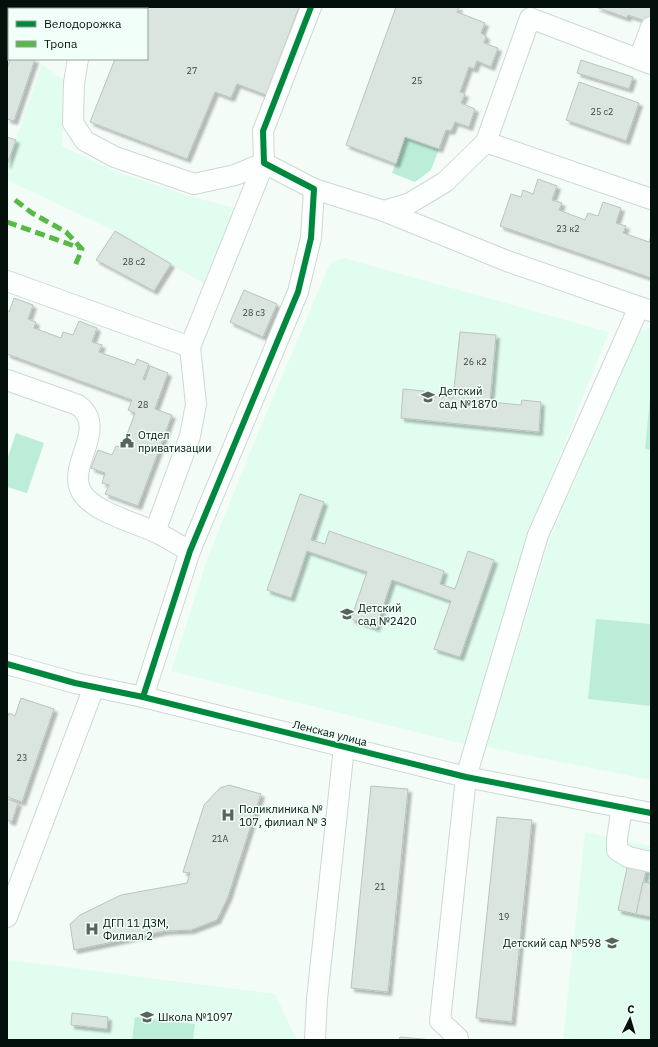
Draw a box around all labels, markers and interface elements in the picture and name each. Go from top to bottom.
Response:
legend [8,8,148,60]
text: Велодорожка [44,16,122,31]
text: Тропа [44,36,78,51]
house number: 27 [187,65,197,76]
house number: 25 [412,75,422,86]
house number: 25 с2 [591,106,613,117]
house number: 23 к2 [556,223,580,234]
house number: 28 с2 [123,256,145,267]
house number: 28 с3 [243,307,265,318]
house number: 26 к2 [463,356,487,367]
place label: Детский сад №1870 [439,384,498,411]
school or university icon: Детский сад №1870 [420,389,436,405]
house number: 28 [138,399,148,410]
place label: Отдел приватизации [138,428,211,455]
public building icon: Отдел приватизации [119,433,135,449]
place label: Детский сад №2420 [358,601,417,628]
school or university icon: Детский сад №2420 [339,606,355,622]
street label: Ленская улица [291,717,369,749]
house number: 23 [17,752,27,763]
place label: Поликлиника № 107, филиал № 3 [239,802,327,829]
hospital icon: Поликлиника № 107, филиал № 3 [220,807,236,823]
house number: 21А [212,833,229,844]
house number: 21 [375,881,385,892]
house number: 19 [499,911,509,922]
place label: ДГП 11 ДЗМ, Филиал 2 [103,916,169,943]
hospital icon: ДГП 11 ДЗМ, Филиал 2 [84,921,100,937]
school or university icon: Детский сад №598 [604,935,620,951]
place label: Детский сад №598 [503,936,601,950]
north arrow [610,999,650,1039]
text: С [627,1002,635,1016]
school or university icon: Школа №1097 [139,1009,155,1025]
place label: Школа №1097 [158,1010,233,1024]

